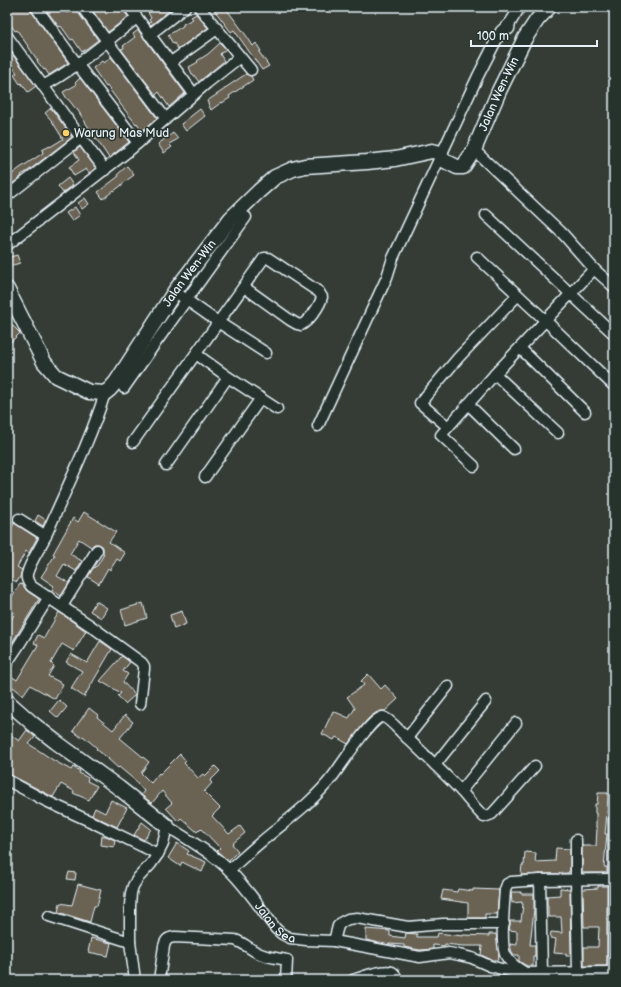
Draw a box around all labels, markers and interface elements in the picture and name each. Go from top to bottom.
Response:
scale bar [471,22,597,48]
text: 100 m [477,29,509,44]
street label: Jalan Wen-Win [475,54,522,133]
place label: Warung Mas Mud [74,126,169,141]
marker: Warung Mas Mud [61,128,71,138]
street label: Jalan Wen-Win [159,236,219,309]
street label: Jalan Sea [251,899,296,946]

